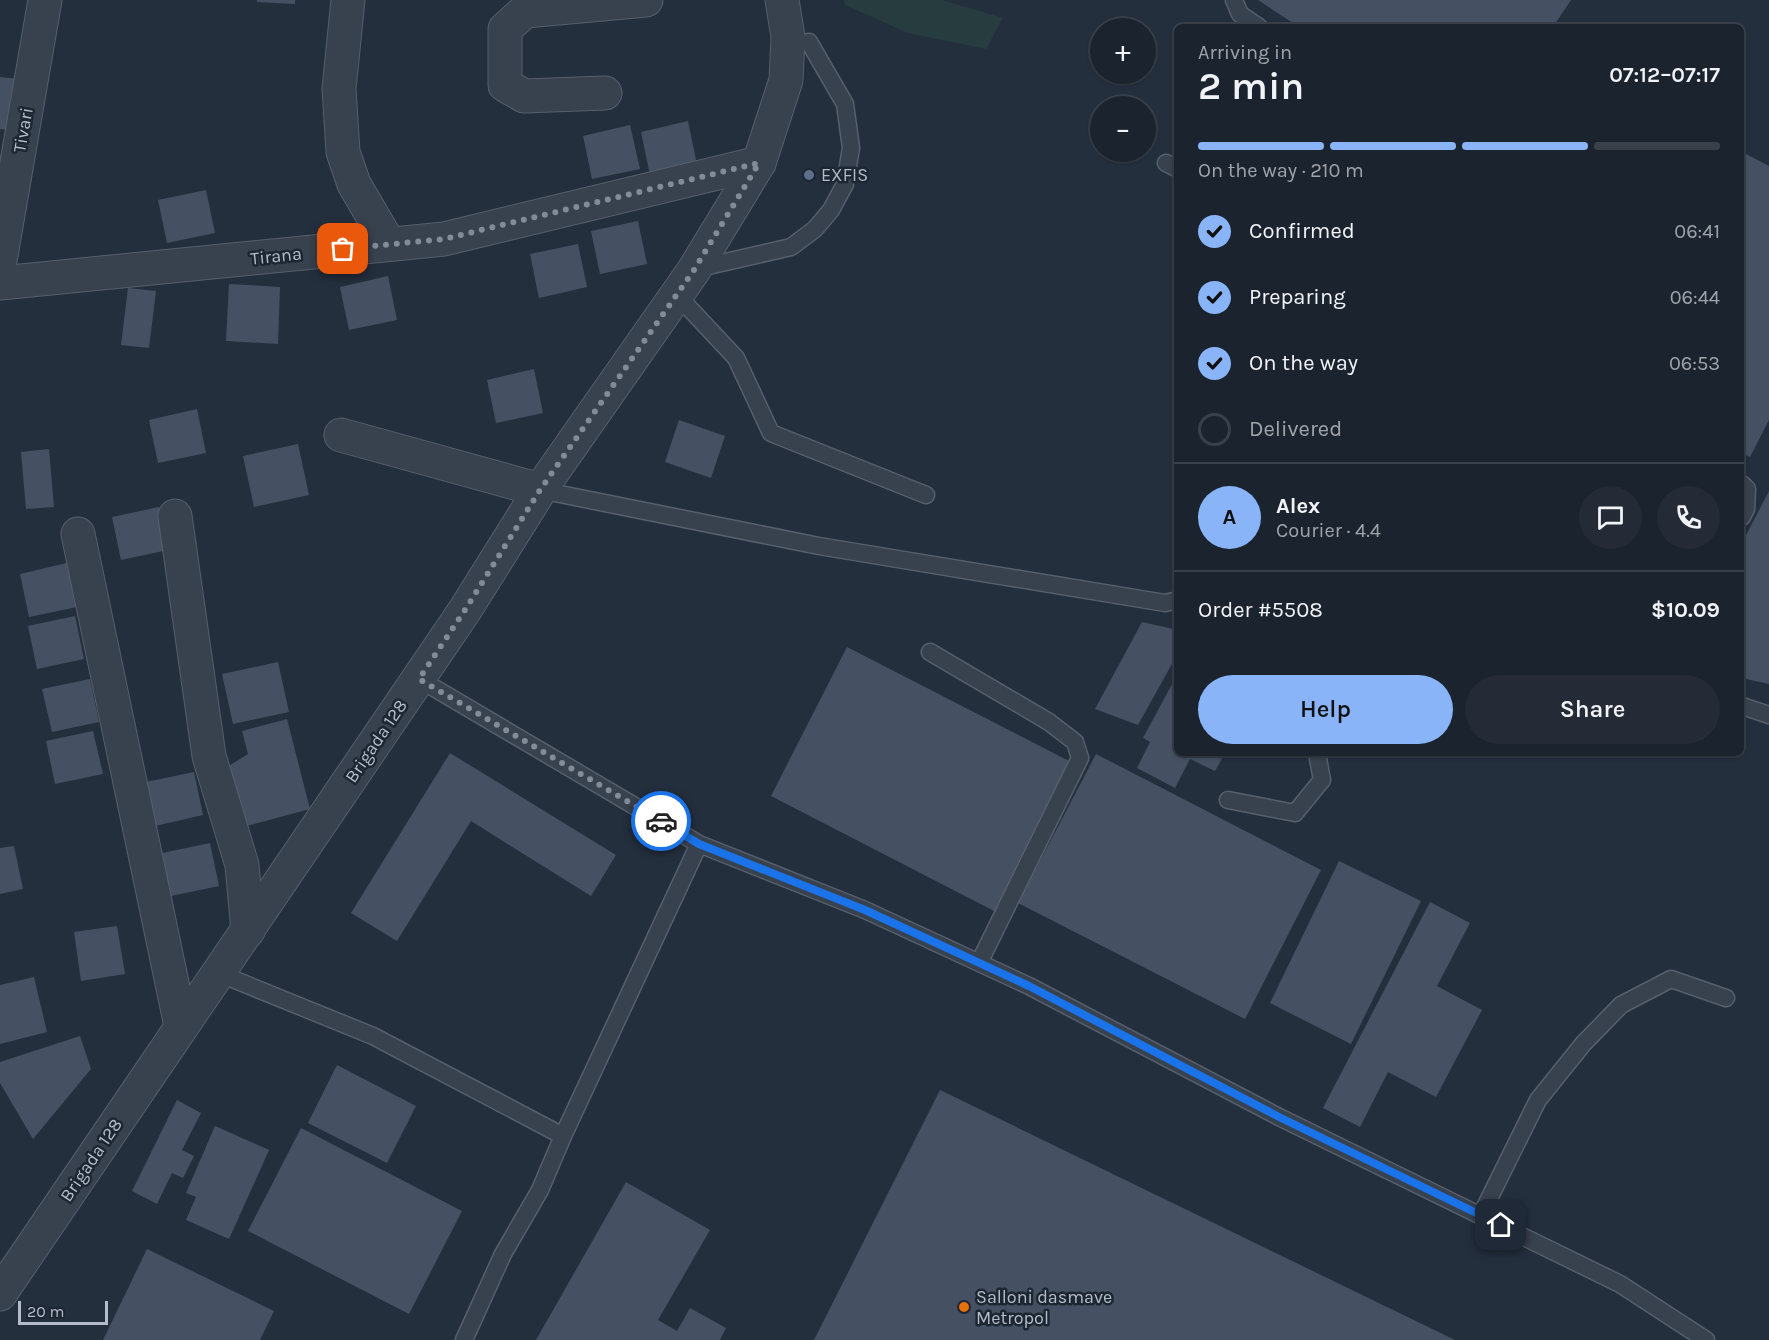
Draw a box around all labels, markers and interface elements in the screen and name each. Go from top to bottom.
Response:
map controls [1090,18,1156,162]
button: + [1090,18,1156,84]
text: Arriving in [1198,41,1292,64]
text: 07:12–07:17 [1609,62,1720,88]
text: 2 min [1198,63,1304,109]
button: − [1090,96,1156,162]
street label: Tivari [8,106,38,154]
text: On the way · 210 m [1198,159,1364,182]
place label: EXFIS [821,164,868,186]
marker: EXFIS [802,168,816,182]
icon: check [1198,215,1231,248]
text: Confirmed [1249,218,1355,244]
text: 06:41 [1674,220,1720,243]
pin [317,223,368,274]
icon: bag [326,232,359,265]
street label: Tirana [249,242,303,270]
icon: check [1198,281,1231,314]
text: Preparing [1249,284,1346,310]
text: 06:44 [1670,286,1720,309]
icon: check [1198,347,1231,380]
text: On the way [1249,350,1358,376]
text: 06:53 [1669,352,1720,375]
text: Delivered [1249,416,1342,442]
button: chat [1579,486,1642,549]
button: phone [1657,486,1720,549]
text: Alex [1276,493,1320,519]
text: A [1223,504,1236,530]
text: Courier · 4.4 [1276,519,1381,542]
text: Order #5508 [1198,597,1323,623]
text: $10.09 [1651,597,1720,623]
button: Help [1198,675,1453,744]
button: Share [1465,675,1720,744]
street label: Brigada 128 [340,695,412,787]
courier [631,791,691,851]
icon: car [645,805,678,838]
street label: Brigada 128 [55,1114,127,1206]
pin [1475,1199,1526,1250]
icon: home [1484,1208,1517,1241]
place label: Salloni dasmave Metropol [976,1286,1112,1329]
scale bar [18,1298,108,1326]
marker: Salloni dasmave Metropol [957,1300,971,1314]
text: 20 m [27,1302,65,1321]

